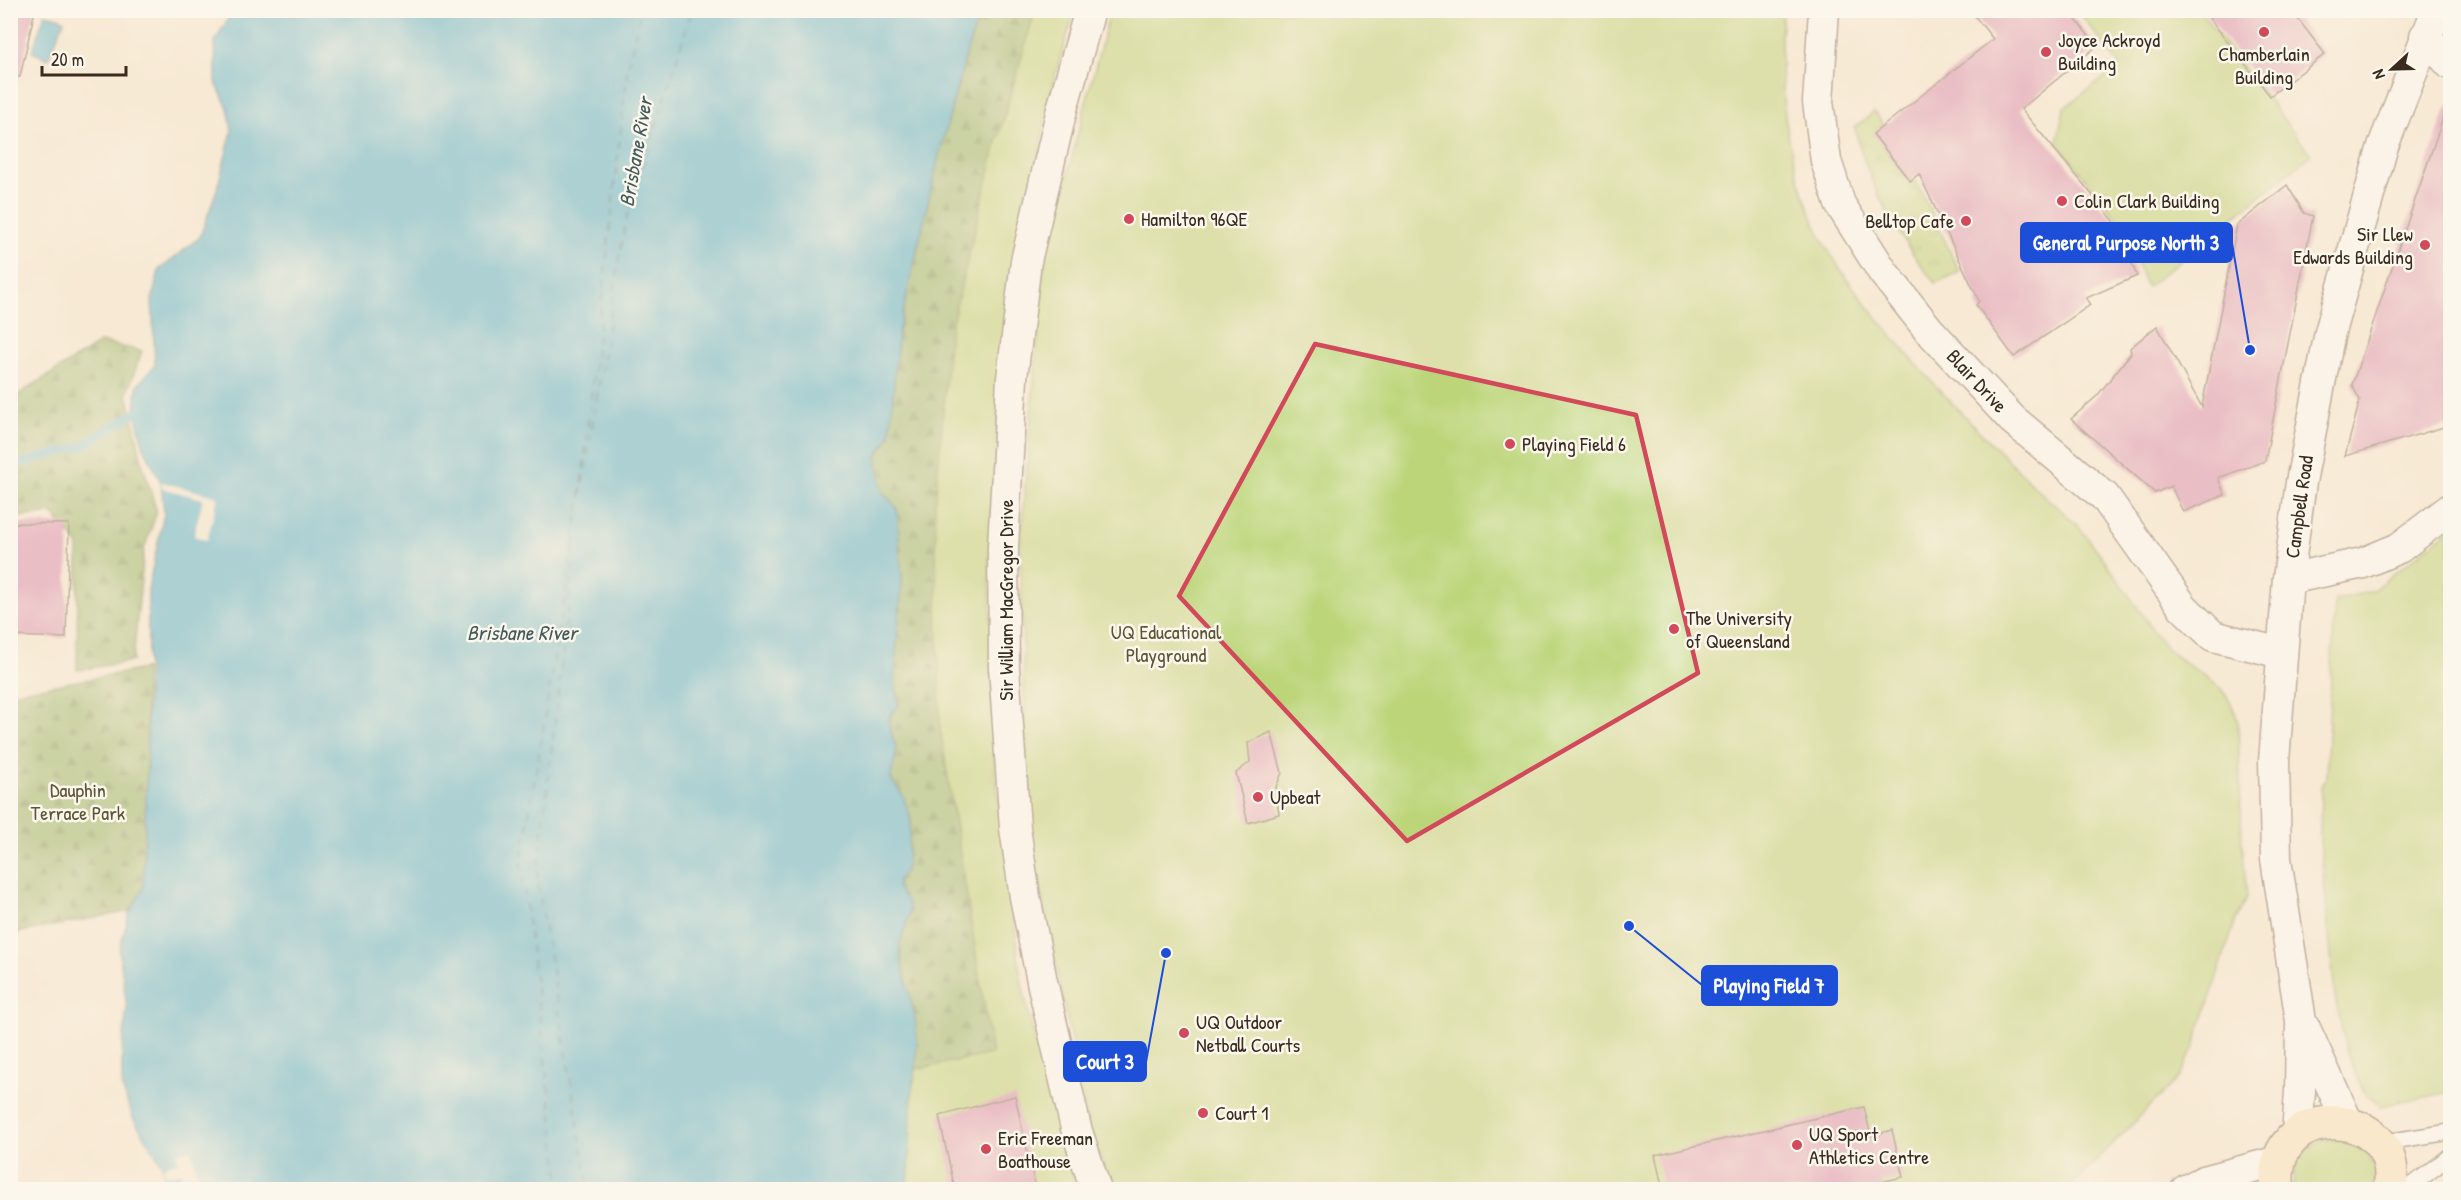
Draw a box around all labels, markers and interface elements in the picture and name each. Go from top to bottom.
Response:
marker: Chamberlain Building [2257,25,2271,39]
place label: Joyce Ackroyd Building [2058,26,2160,76]
scale bar [42,39,126,77]
north arrow [2362,39,2422,99]
place label: Chamberlain Building [2218,40,2310,90]
marker: Joyce Ackroyd Building [2039,45,2053,59]
text: 20 m [51,47,84,72]
text: N [2366,66,2390,83]
water label: Brisbane River [612,92,660,209]
place label: Colin Clark Building [2074,187,2219,214]
marker: Colin Clark Building [2055,194,2069,208]
place label: Hamilton 96QE [1141,205,1248,232]
place label: Belltop Cafe [1865,207,1954,234]
marker: Hamilton 96QE [1122,212,1136,226]
marker: Belltop Cafe [1959,214,1973,228]
place label: Sir Llew Edwards Building [2293,220,2413,270]
callout: General Purpose North 3 [2021,223,2232,262]
text: General Purpose North 3 [2033,228,2220,258]
marker: Sir Llew Edwards Building [2418,238,2432,252]
street label: Blair Drive [1941,343,2014,418]
place label: Playing Field 6 [1522,430,1626,457]
marker: Playing Field 6 [1503,437,1517,451]
street label: Campbell Road [2278,454,2319,560]
street label: Sir William MacGregor Drive [992,499,1019,701]
place label: The University of Queensland [1686,604,1792,654]
water label: Brisbane River [467,618,580,647]
park label: UQ Educational Playground [1111,618,1222,668]
marker: The University of Queensland [1667,622,1681,636]
park label: Dauphin Terrace Park [31,776,125,826]
place label: Upbeat [1270,783,1322,810]
marker: Upbeat [1251,790,1265,804]
callout: Playing Field 7 [1702,966,1837,1005]
text: Playing Field 7 [1713,971,1825,1001]
place label: UQ Outdoor Netball Courts [1196,1008,1300,1058]
marker: UQ Outdoor Netball Courts [1177,1026,1191,1040]
callout: Court 3 [1064,1042,1146,1081]
text: Court 3 [1076,1047,1135,1076]
place label: Court 1 [1215,1099,1268,1126]
marker: Court 1 [1196,1106,1210,1120]
place label: UQ Sport Athletics Centre [1809,1120,1929,1170]
place label: Eric Freeman Boathouse [998,1124,1093,1174]
marker: UQ Sport Athletics Centre [1790,1138,1804,1152]
marker: Eric Freeman Boathouse [979,1142,993,1156]

